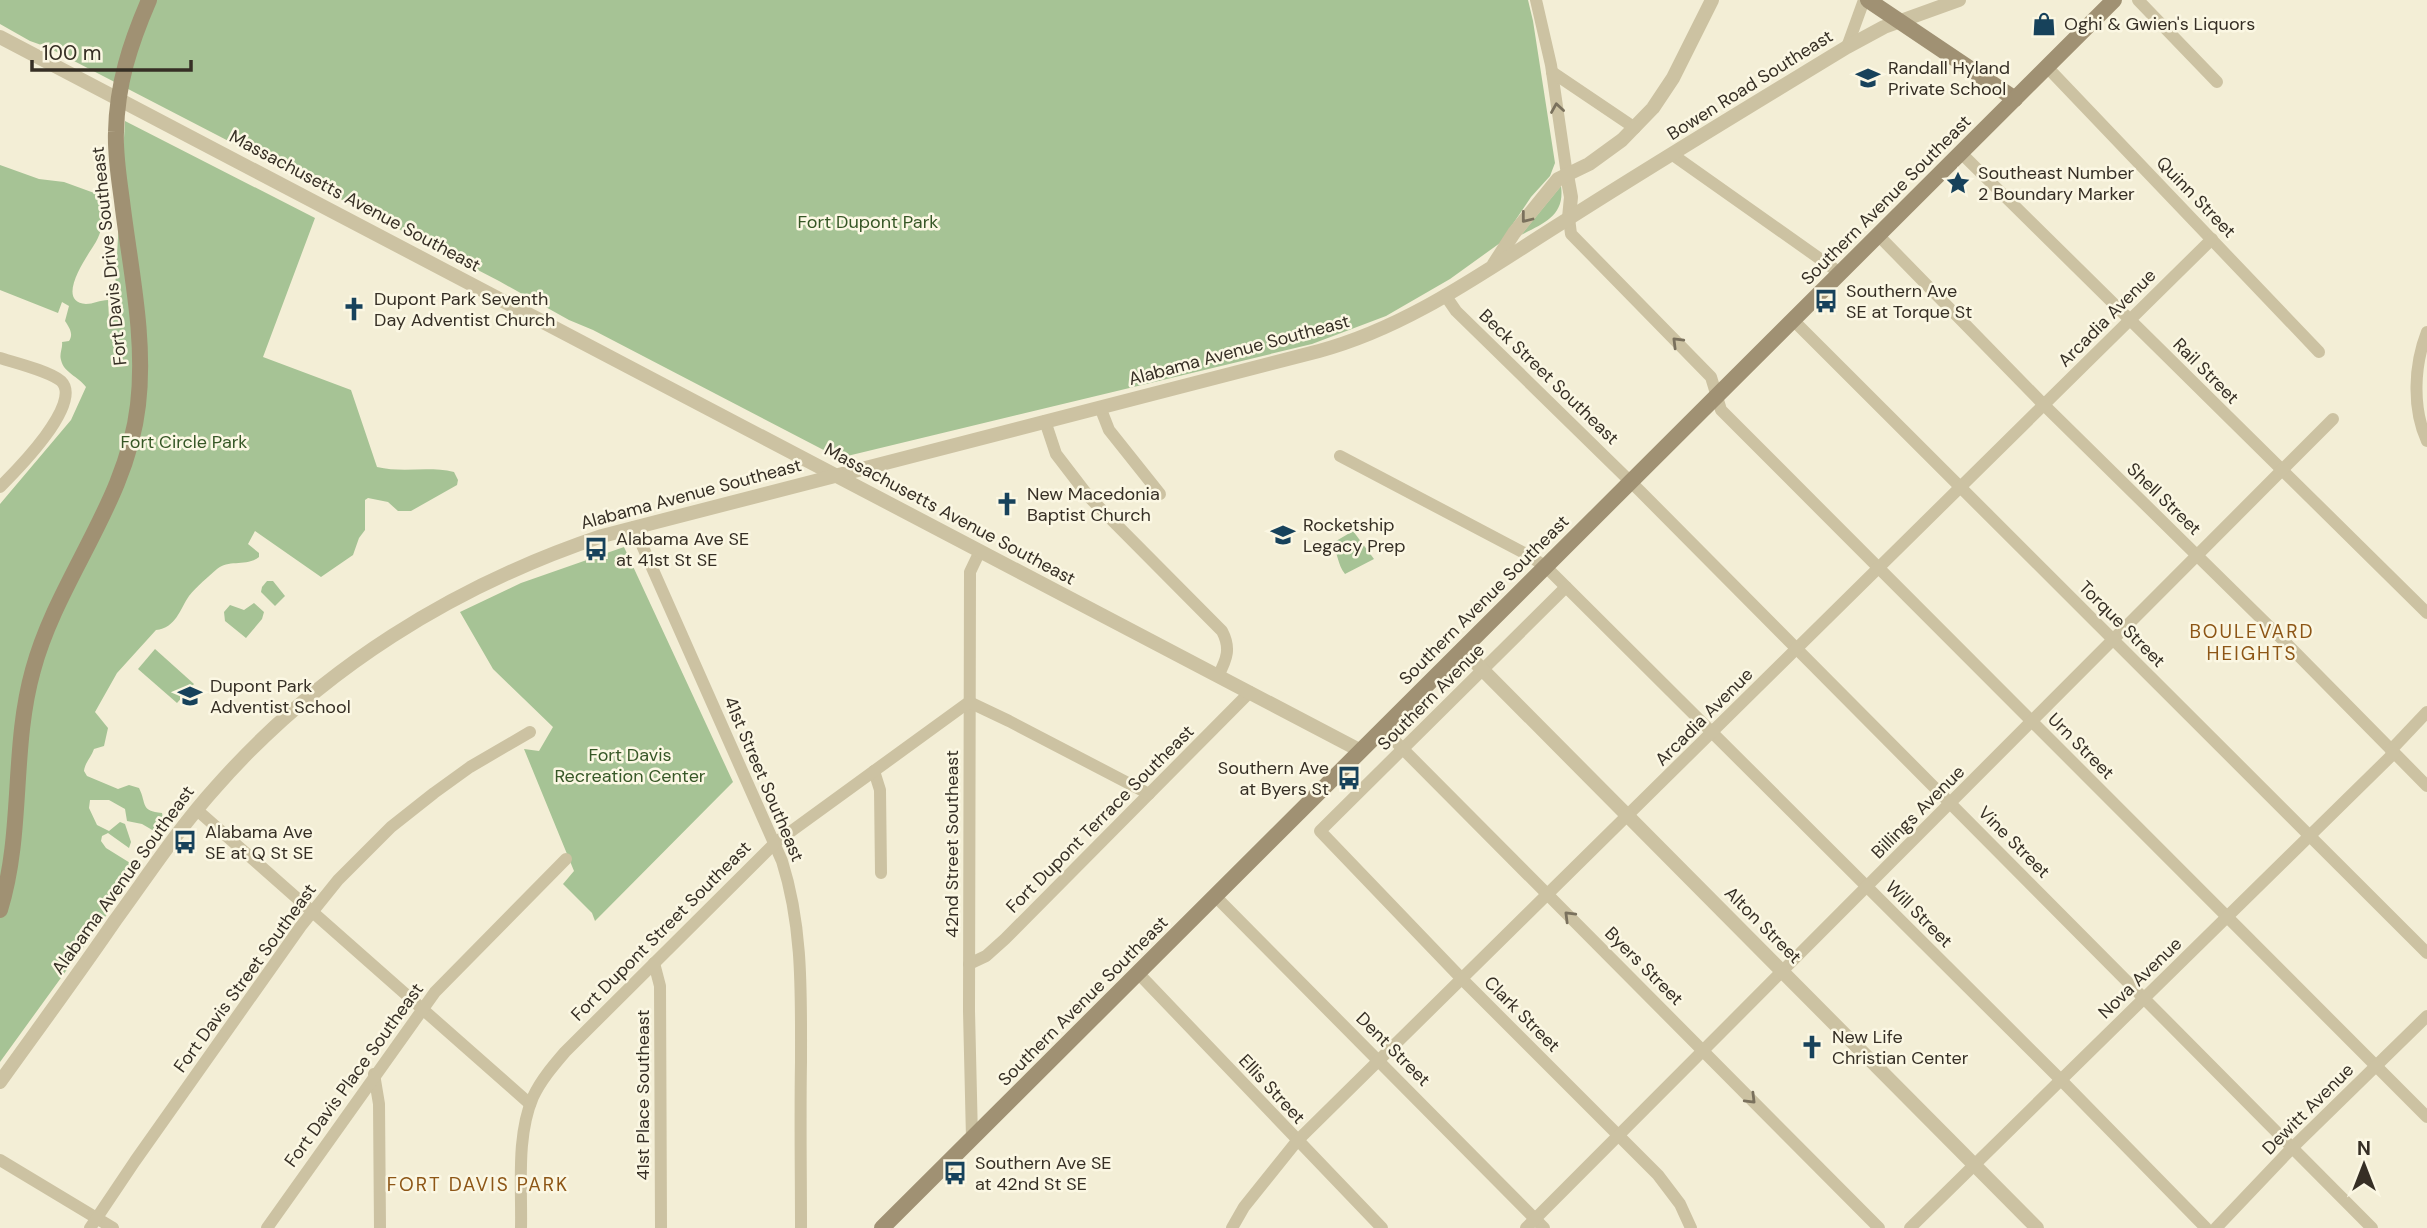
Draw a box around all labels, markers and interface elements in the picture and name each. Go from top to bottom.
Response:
shop icon: Oghi & Gwien's Liquors [2030,10,2058,38]
place label: Oghi & Gwien's Liquors [2064,12,2255,36]
street label: Bowen Road Southeast [1663,24,1837,146]
scale bar [32,28,191,72]
text: 100 m [42,39,102,67]
place label: Randall Hyland Private School [1888,56,2010,101]
school or university icon: Randall Hyland Private School [1854,64,1882,92]
one-way arrow [1550,102,1565,114]
street label: Southern Avenue Southeast [1796,110,1976,290]
street label: Massachusetts Avenue Southeast [225,124,485,278]
street label: Fort Davis Drive Southeast [86,145,132,367]
street label: Quinn Street [2151,151,2241,243]
place label: Southeast Number 2 Boundary Marker [1978,161,2135,206]
place icon: Southeast Number 2 Boundary Marker [1944,169,1972,197]
park label: Fort Dupont Park [798,210,938,234]
one-way arrow [1521,211,1534,223]
street label: Arcadia Avenue [2053,264,2161,372]
place label: Southern Ave SE at Torque St [1846,279,1972,324]
place label: Dupont Park Seventh Day Adventist Church [374,287,555,332]
bus stop icon: Southern Ave SE at Torque St [1812,287,1840,315]
church icon: Dupont Park Seventh Day Adventist Church [340,295,368,323]
street label: Beck Street Southeast [1474,304,1624,450]
street label: Alabama Avenue Southeast [1126,309,1352,391]
street label: Rail Street [2168,333,2244,409]
one-way arrow [1673,338,1685,350]
park label: Fort Circle Park [121,430,247,454]
street label: Massachusetts Avenue Southeast [820,437,1080,591]
street label: Alabama Avenue Southeast [578,453,804,535]
street label: Shell Street [2122,457,2206,541]
place label: New Macedonia Baptist Church [1027,482,1160,527]
church icon: New Macedonia Baptist Church [993,490,1021,518]
street label: Southern Avenue Southeast [1394,510,1574,690]
place label: Rocketship Legacy Prep [1303,513,1405,558]
school or university icon: Rocketship Legacy Prep [1269,521,1297,549]
place label: Alabama Ave SE at 41st St SE [616,527,749,572]
bus stop icon: Alabama Ave SE at 41st St SE [582,535,610,563]
street label: Torque Street [2074,576,2170,672]
district label: BOULEVARD HEIGHTS [2189,619,2315,666]
street label: Southern Avenue [1372,638,1490,756]
street label: Arcadia Avenue [1650,663,1758,771]
place label: Dupont Park Adventist School [210,674,351,719]
school or university icon: Dupont Park Adventist School [176,682,204,710]
street label: 41st Street Southeast [718,693,810,865]
street label: Urn Street [2043,708,2119,784]
street label: Fort Dupont Terrace Southeast [1001,720,1199,918]
park label: Fort Davis Recreation Center [554,743,706,788]
street label: 42nd Street Southeast [940,750,964,938]
place label: Southern Ave at Byers St [1218,756,1329,801]
street label: Billings Avenue [1866,760,1970,864]
bus stop icon: Southern Ave at Byers St [1335,764,1363,792]
street label: Alabama Avenue Southeast [46,781,200,979]
street label: Vine Street [1973,801,2055,883]
place label: Alabama Ave SE at Q St SE [205,820,313,865]
bus stop icon: Alabama Ave SE at Q St SE [171,828,199,856]
street label: Fort Dupont Street Southeast [566,836,756,1026]
street label: Will Street [1880,875,1958,953]
street label: Fort Davis Street Southeast [168,879,322,1077]
street label: Alton Street [1719,881,1807,969]
street label: Southern Avenue Southeast [993,911,1173,1091]
one-way arrow [1564,911,1577,924]
street label: Byers Street [1600,922,1688,1010]
street label: Nova Avenue [2093,932,2187,1024]
street label: Clark Street [1479,971,1565,1057]
street label: Fort Davis Place Southeast [279,978,429,1172]
street label: Dent Street [1351,1007,1435,1091]
street label: 41st Place Southeast [631,1009,655,1181]
place label: New Life Christian Center [1832,1025,1969,1070]
church icon: New Life Christian Center [1798,1033,1826,1061]
street label: Ellis Street [1233,1049,1311,1129]
street label: Dewitt Avenue [2257,1058,2359,1160]
one-way arrow [1743,1091,1756,1104]
north arrow [2329,1130,2399,1200]
text: N [2357,1136,2371,1161]
place label: Southern Ave SE at 42nd St SE [975,1151,1112,1196]
bus stop icon: Southern Ave SE at 42nd St SE [941,1159,969,1187]
district label: FORT DAVIS PARK [387,1172,569,1197]

